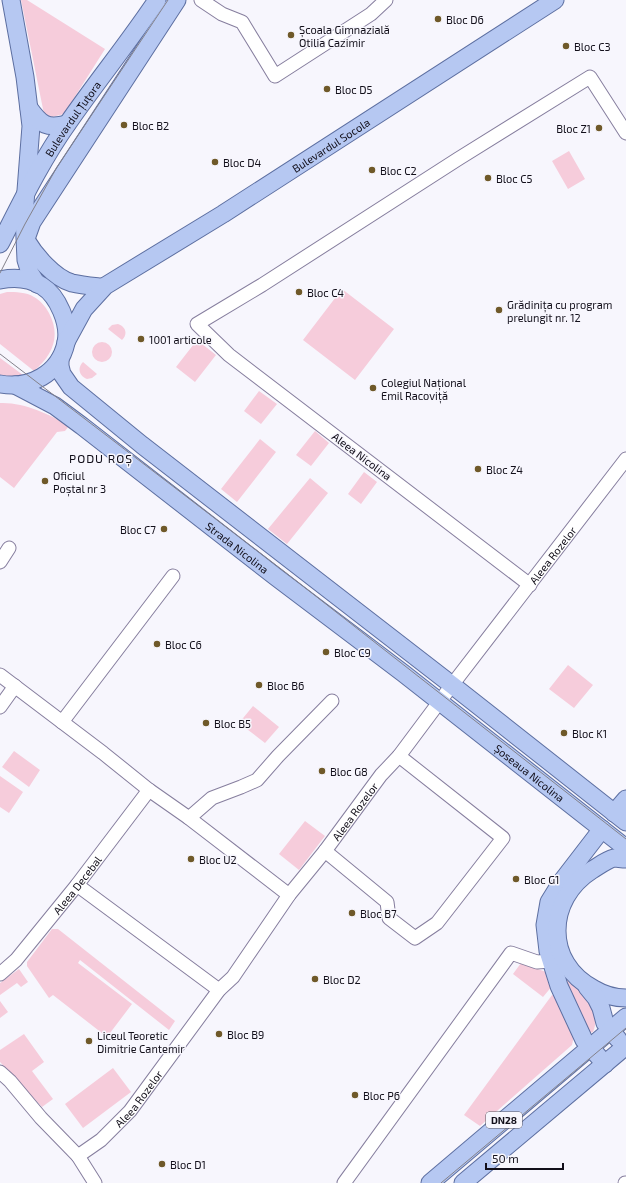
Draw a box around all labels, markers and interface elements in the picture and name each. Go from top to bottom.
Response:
place label: Bloc D6 [446,13,484,26]
marker: Bloc D6 [433,14,443,24]
place label: Școala Gimnazială Otilia Cazimir [299,23,390,49]
marker: Școala Gimnazială Otilia Cazimir [286,30,296,40]
place label: Bloc C3 [574,40,611,53]
marker: Bloc C3 [561,41,571,51]
street label: Bulevardul Țuțora [42,78,103,159]
place label: Bloc D5 [335,83,372,96]
marker: Bloc D5 [322,84,332,94]
street label: Bulevardul Socola [289,115,372,174]
place label: Bloc B2 [132,119,169,132]
marker: Bloc B2 [119,120,129,130]
place label: Bloc Z1 [556,122,591,135]
marker: Bloc Z1 [594,123,604,133]
place label: Bloc D4 [223,156,261,169]
marker: Bloc D4 [210,157,220,167]
place label: Bloc C2 [380,164,417,177]
marker: Bloc C2 [367,165,377,175]
place label: Bloc C5 [496,172,532,185]
marker: Bloc C5 [483,173,493,183]
place label: Bloc C4 [307,286,344,299]
marker: Bloc C4 [294,287,304,297]
place label: Grădinița cu program prelungit nr. 12 [507,298,612,324]
marker: Grădinița cu program prelungit nr. 12 [494,305,504,315]
place label: 1001 articole [149,333,212,346]
marker: 1001 articole [136,334,146,344]
place label: Colegiul Național Emil Racoviță [381,376,467,404]
marker: Colegiul Național Emil Racoviță [368,383,378,393]
street label: Aleea Nicolina [330,429,394,483]
district label: PODU ROȘ [69,451,133,467]
place label: Bloc Z4 [486,463,523,476]
marker: Bloc Z4 [473,464,483,474]
place label: Oficiul Poștal nr 3 [53,469,106,497]
marker: Oficiul Poștal nr 3 [40,476,50,486]
street label: Strada Nicolina [204,519,272,576]
place label: Bloc C7 [120,523,156,536]
street label: Aleea Rozelor [526,523,579,586]
marker: Bloc C7 [159,524,169,534]
place label: Bloc C6 [165,638,202,651]
marker: Bloc C6 [152,639,162,649]
place label: Bloc C9 [334,646,371,659]
marker: Bloc C9 [321,647,331,657]
place label: Bloc B6 [267,679,304,692]
marker: Bloc B6 [254,680,264,690]
place label: Bloc B5 [214,717,251,730]
marker: Bloc B5 [201,718,211,728]
place label: Bloc K1 [572,727,607,740]
marker: Bloc K1 [559,728,569,738]
street label: Șoseaua Nicolina [491,741,567,804]
place label: Bloc G8 [330,765,368,778]
marker: Bloc G8 [317,766,327,776]
street label: Aleea Rozelor [329,779,380,843]
street label: Aleea Decebal [50,852,104,916]
place label: Bloc U2 [199,853,237,866]
marker: Bloc U2 [186,854,196,864]
place label: Bloc G1 [524,873,559,886]
marker: Bloc G1 [511,874,521,884]
place label: Bloc B7 [360,907,397,920]
marker: Bloc B7 [347,908,357,918]
place label: Bloc D2 [323,973,361,986]
marker: Bloc D2 [310,974,320,984]
place label: Bloc B9 [227,1028,264,1041]
place label: Liceul Teoretic Dimitrie Cantemir [97,1029,185,1055]
marker: Bloc B9 [214,1029,224,1039]
marker: Liceul Teoretic Dimitrie Cantemir [84,1036,94,1046]
street label: Aleea Rozelor [112,1067,165,1129]
place label: Bloc P6 [363,1089,400,1102]
marker: Bloc P6 [350,1090,360,1100]
road number: DN28 [486,1112,522,1128]
scale bar [486,1145,563,1171]
text: 50 m [492,1151,519,1165]
place label: Bloc D1 [170,1158,206,1171]
marker: Bloc D1 [157,1159,167,1169]

